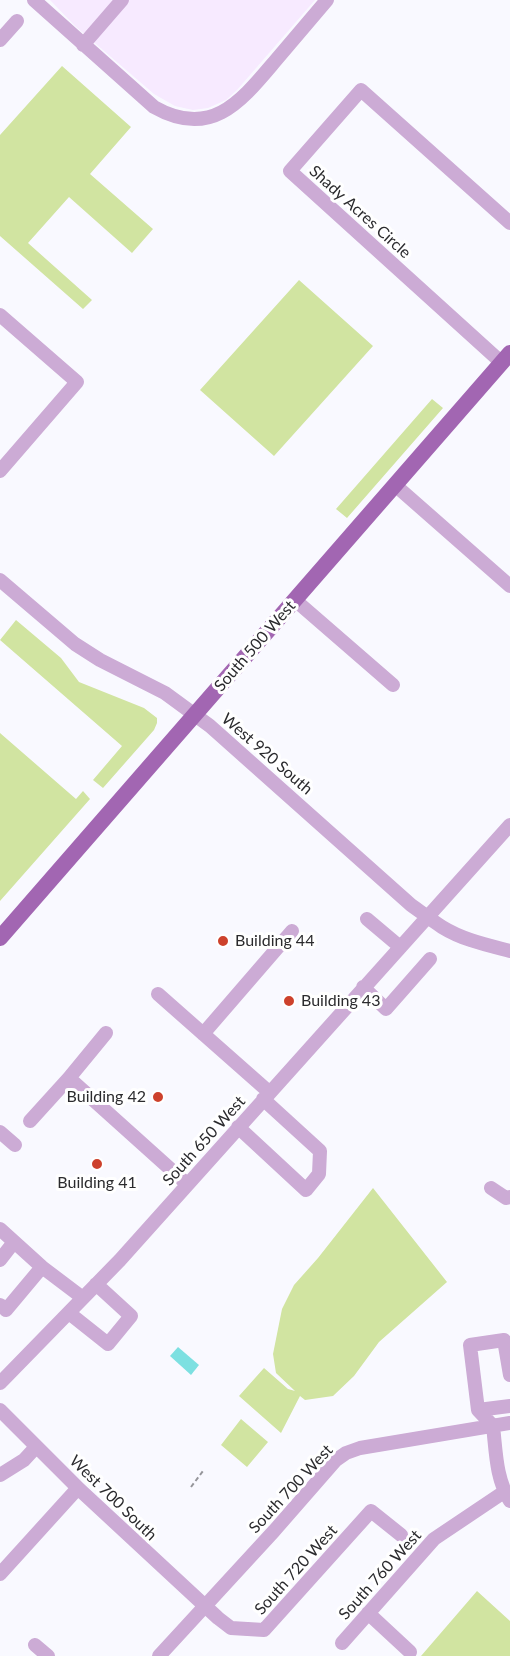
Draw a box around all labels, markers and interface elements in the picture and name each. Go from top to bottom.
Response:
street label: Shady Acres Circle [305,161,415,263]
street label: South 500 West [210,597,300,695]
street label: West 920 South [218,709,316,799]
place label: Building 44 [235,931,314,951]
marker: Building 44 [216,934,230,948]
place label: Building 43 [301,991,380,1011]
marker: Building 43 [282,994,296,1008]
place label: Building 42 [67,1087,146,1107]
marker: Building 42 [151,1090,165,1104]
street label: South 650 West [159,1092,249,1190]
marker: Building 41 [90,1157,104,1171]
place label: Building 41 [57,1173,137,1193]
street label: South 700 West [245,1441,337,1537]
street label: West 700 South [65,1451,161,1545]
street label: South 720 West [251,1521,341,1619]
street label: South 760 West [335,1526,425,1624]

